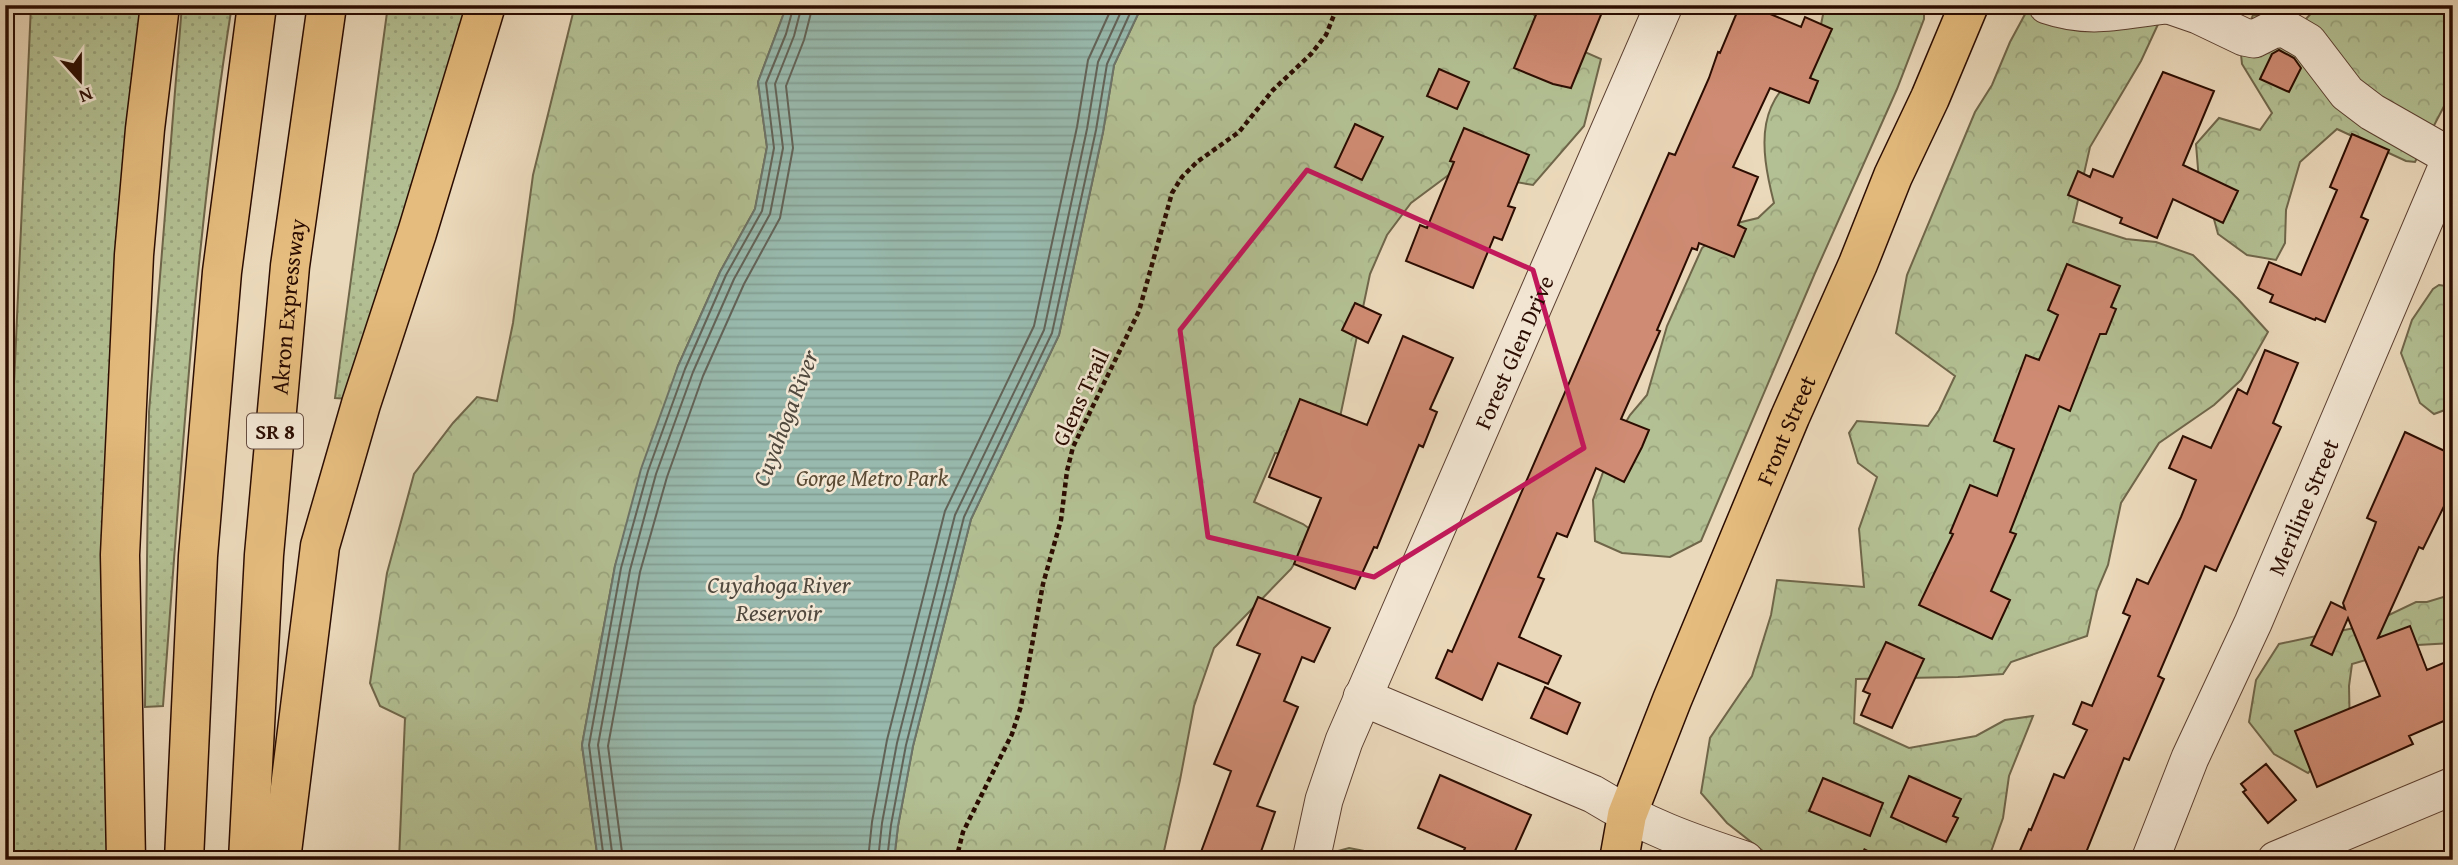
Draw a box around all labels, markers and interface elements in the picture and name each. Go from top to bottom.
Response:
north arrow [46,46,116,116]
text: N [75,81,97,111]
street label: Akron Expressway [262,216,313,396]
street label: Forest Glen Drive [1465,270,1561,434]
street label: Glens Trail [1043,343,1117,451]
water label: Cuyahoga River [743,344,827,491]
street label: Front Street [1747,370,1823,490]
road number: SR 8 [247,414,303,448]
street label: Meriline Street [2259,433,2346,580]
park label: Gorge Metro Park [796,461,949,494]
water label: Cuyahoga River Reservoir [707,567,852,630]

